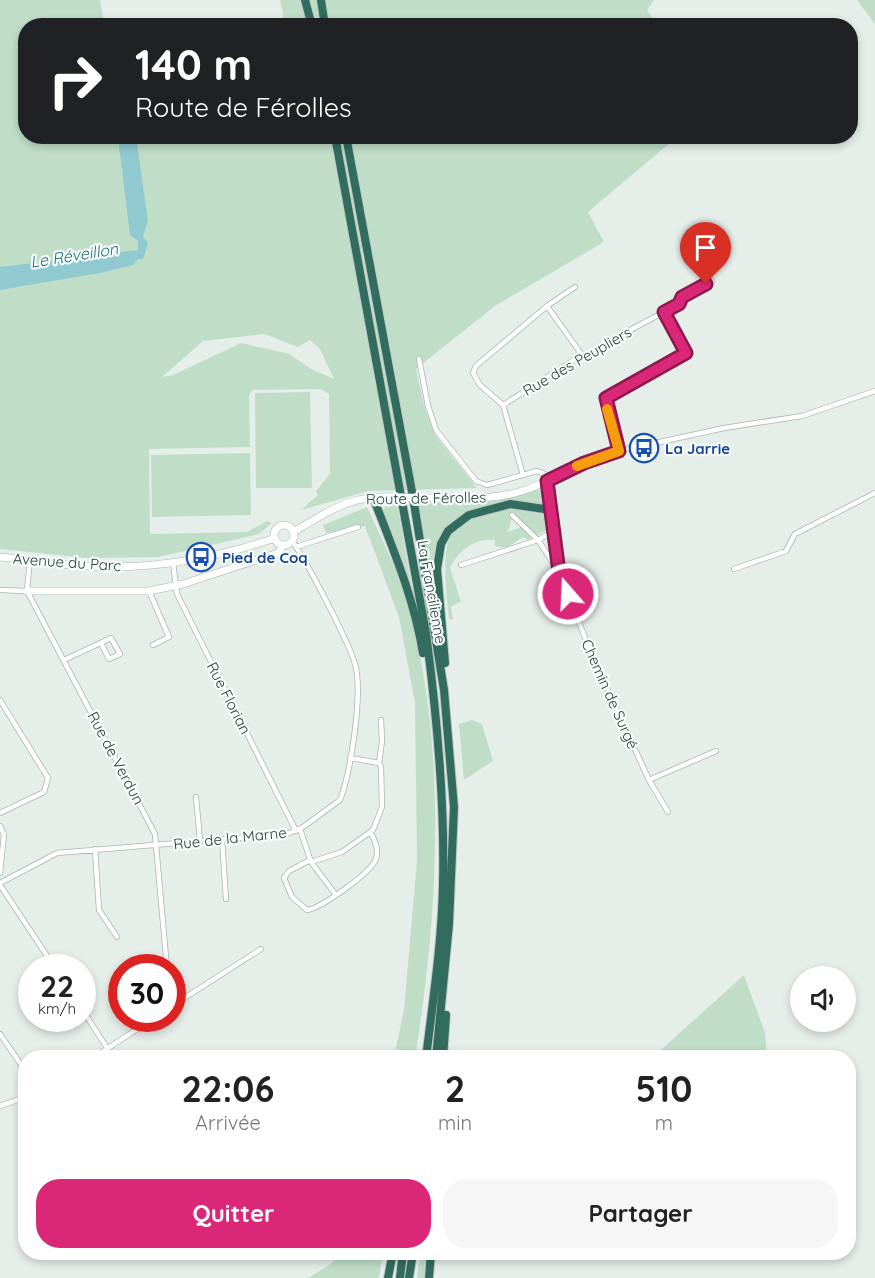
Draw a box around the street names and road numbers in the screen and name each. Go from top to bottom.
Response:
street label: Rue des Peupliers [519,322,635,400]
street label: Route de Férolles [366,487,486,509]
street label: La Francilienne [414,539,450,645]
street label: Avenue du Parc [12,549,122,575]
street label: Chemin de Surgé [577,636,643,752]
street label: Rue Florian [203,659,255,737]
street label: Rue de Verdun [83,708,149,808]
street label: Rue de la Marne [172,823,288,853]

